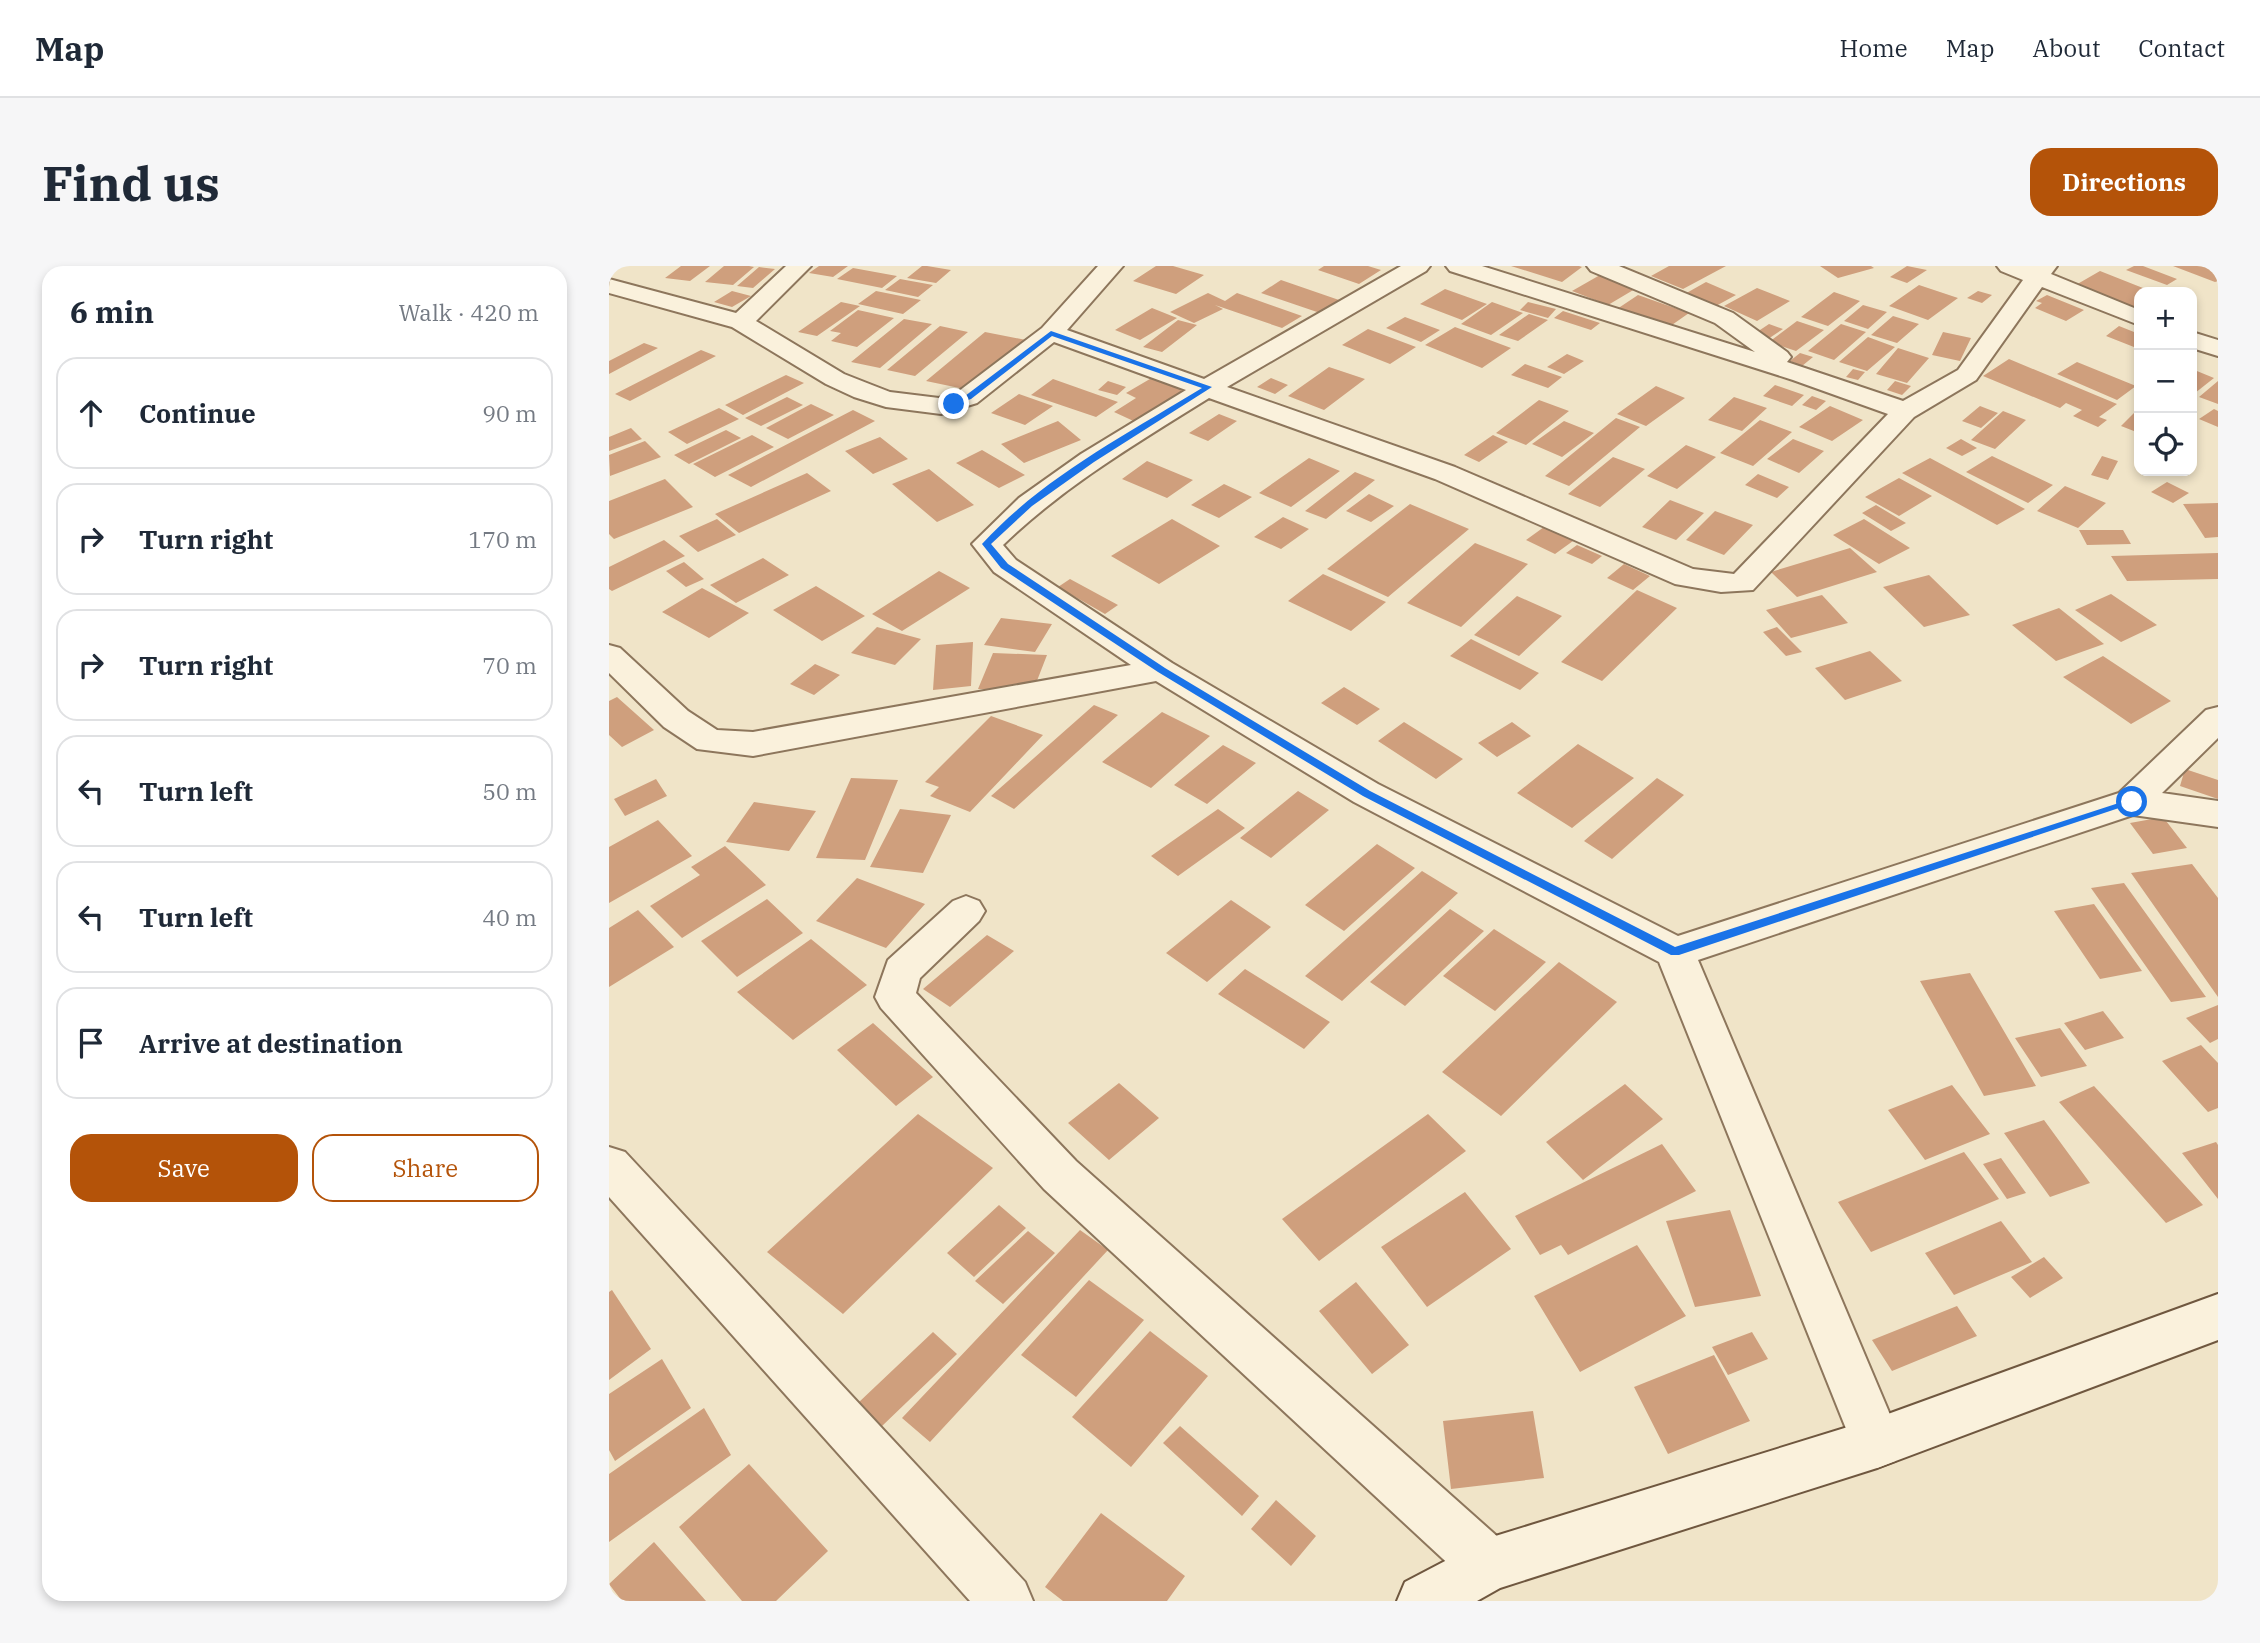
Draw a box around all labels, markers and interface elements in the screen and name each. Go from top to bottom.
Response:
text: Map [35,27,104,70]
text: Home [1840,32,1908,64]
text: Map [1946,32,1994,64]
text: About [2032,32,2100,64]
text: Contact [2138,32,2225,64]
button: Directions [2030,148,2218,216]
text: Find us [42,151,220,214]
map controls [2134,287,2197,476]
button: + [2134,287,2197,350]
text: 6 min [70,292,154,331]
text: Walk · 420 m [398,297,539,327]
button: − [2134,350,2197,413]
route end [938,388,969,419]
icon: ahead [72,394,110,432]
text: Continue [139,396,256,430]
text: 90 m [482,398,537,428]
button: locate [2134,413,2197,476]
icon: right [72,520,110,558]
text: Turn right [139,522,273,556]
text: 170 m [468,524,537,554]
icon: right [72,646,110,684]
text: Turn right [139,648,273,682]
text: 70 m [482,650,537,680]
icon: left [72,772,110,810]
text: Turn left [139,774,253,808]
text: 50 m [482,776,537,806]
route start [2116,786,2147,817]
icon: left [72,898,110,936]
text: Turn left [139,900,253,934]
text: 40 m [482,902,537,932]
icon: arrive [72,1024,110,1062]
text: Arrive at destination [139,1026,403,1060]
button: Save [70,1134,298,1202]
button: Share [312,1134,539,1202]

